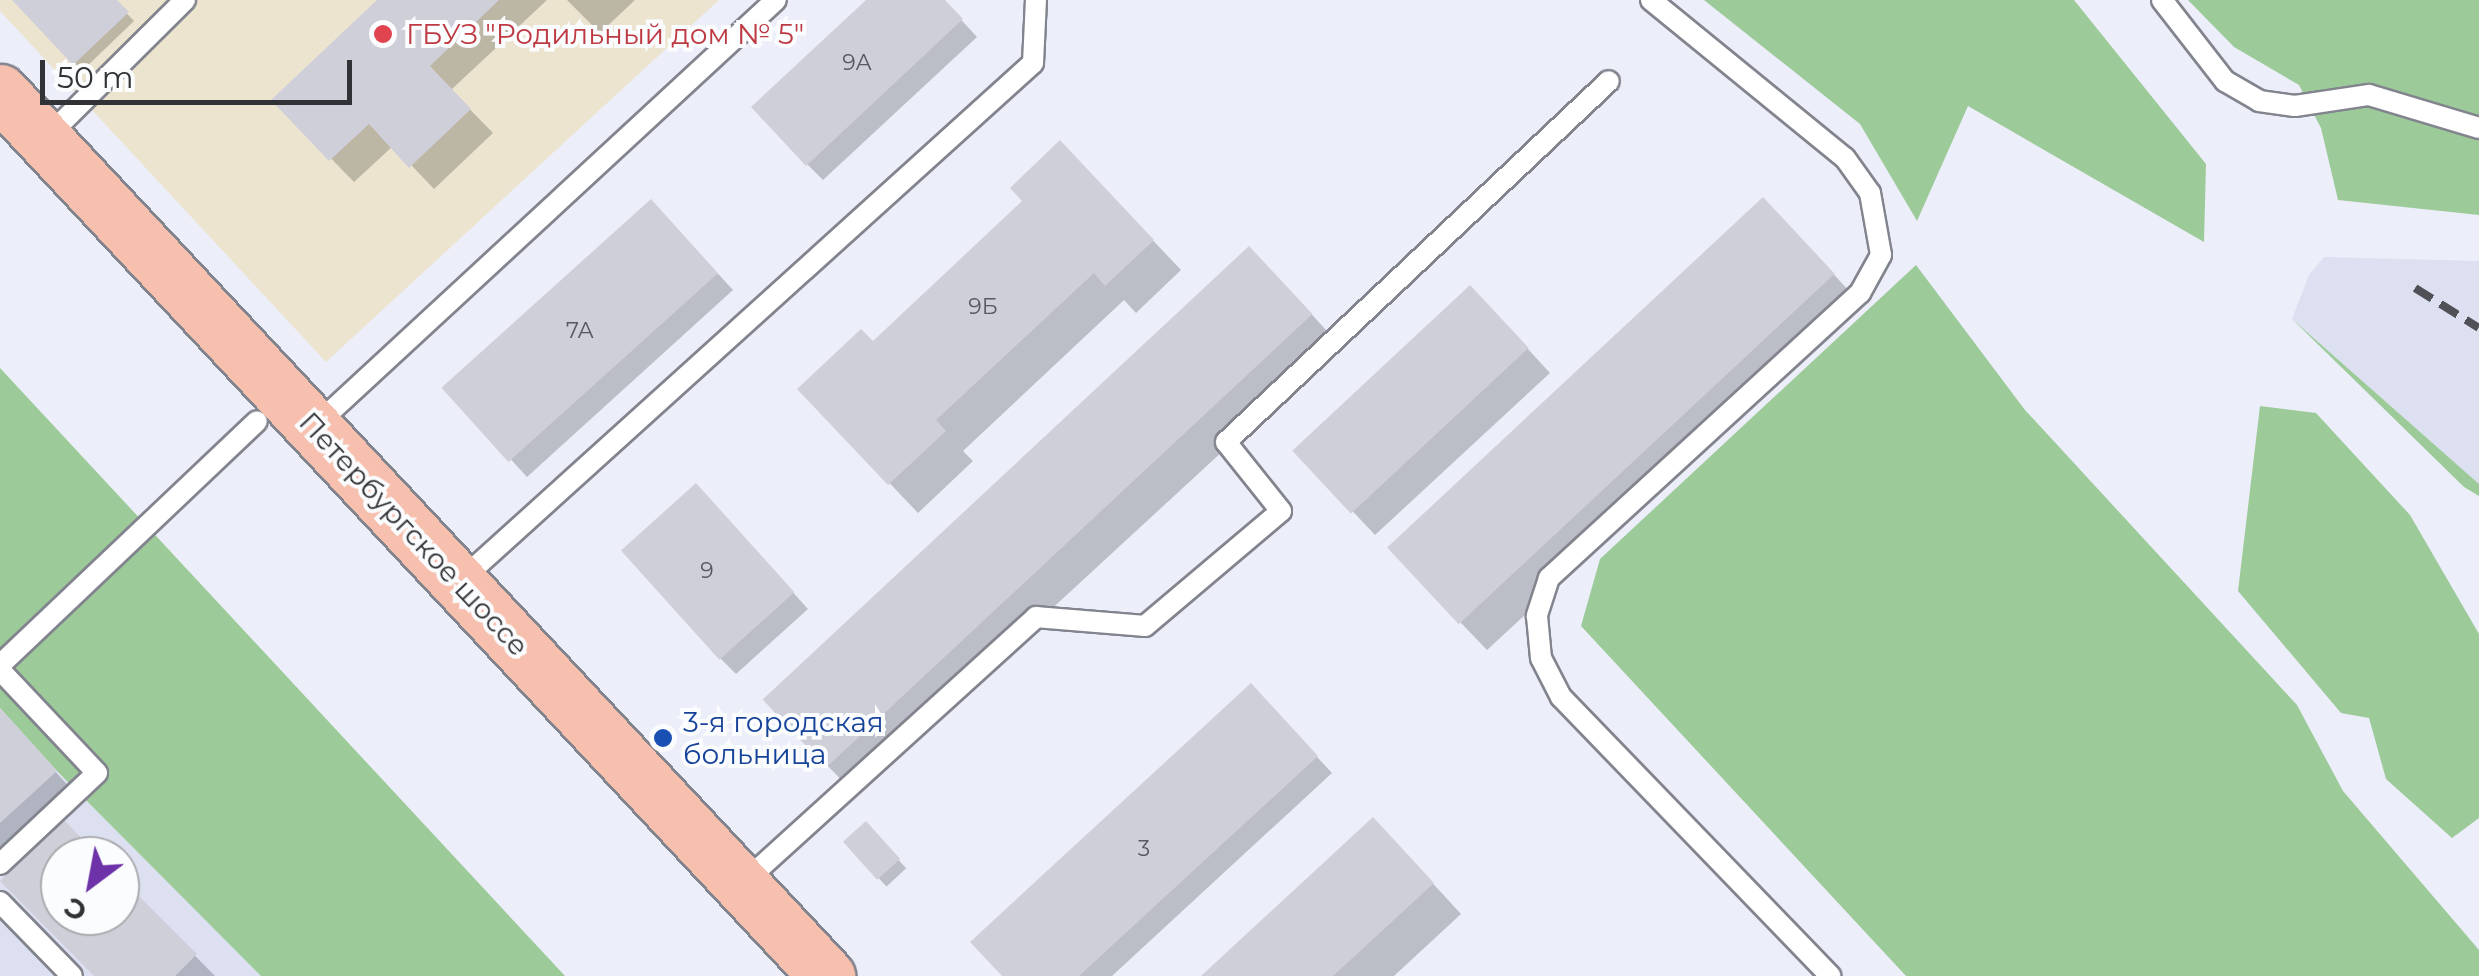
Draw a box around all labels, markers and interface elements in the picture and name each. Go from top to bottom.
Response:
place label: ГБУЗ "Родильный дом № 5" [406,17,804,51]
marker: ГБУЗ "Родильный дом № 5" [370,21,396,47]
scale bar [45,40,358,102]
house number: 9А [842,50,872,76]
text: 50 m [57,59,134,96]
house number: 9Б [968,294,998,320]
house number: 7А [566,318,594,344]
street label: Петербургское шоссе [292,405,536,663]
house number: 9 [700,558,714,584]
place label: 3-я городская больница [683,705,884,771]
marker: 3-я городская больница [652,727,674,749]
north arrow [40,836,140,936]
house number: 3 [1138,836,1150,862]
text: С [58,890,93,930]

